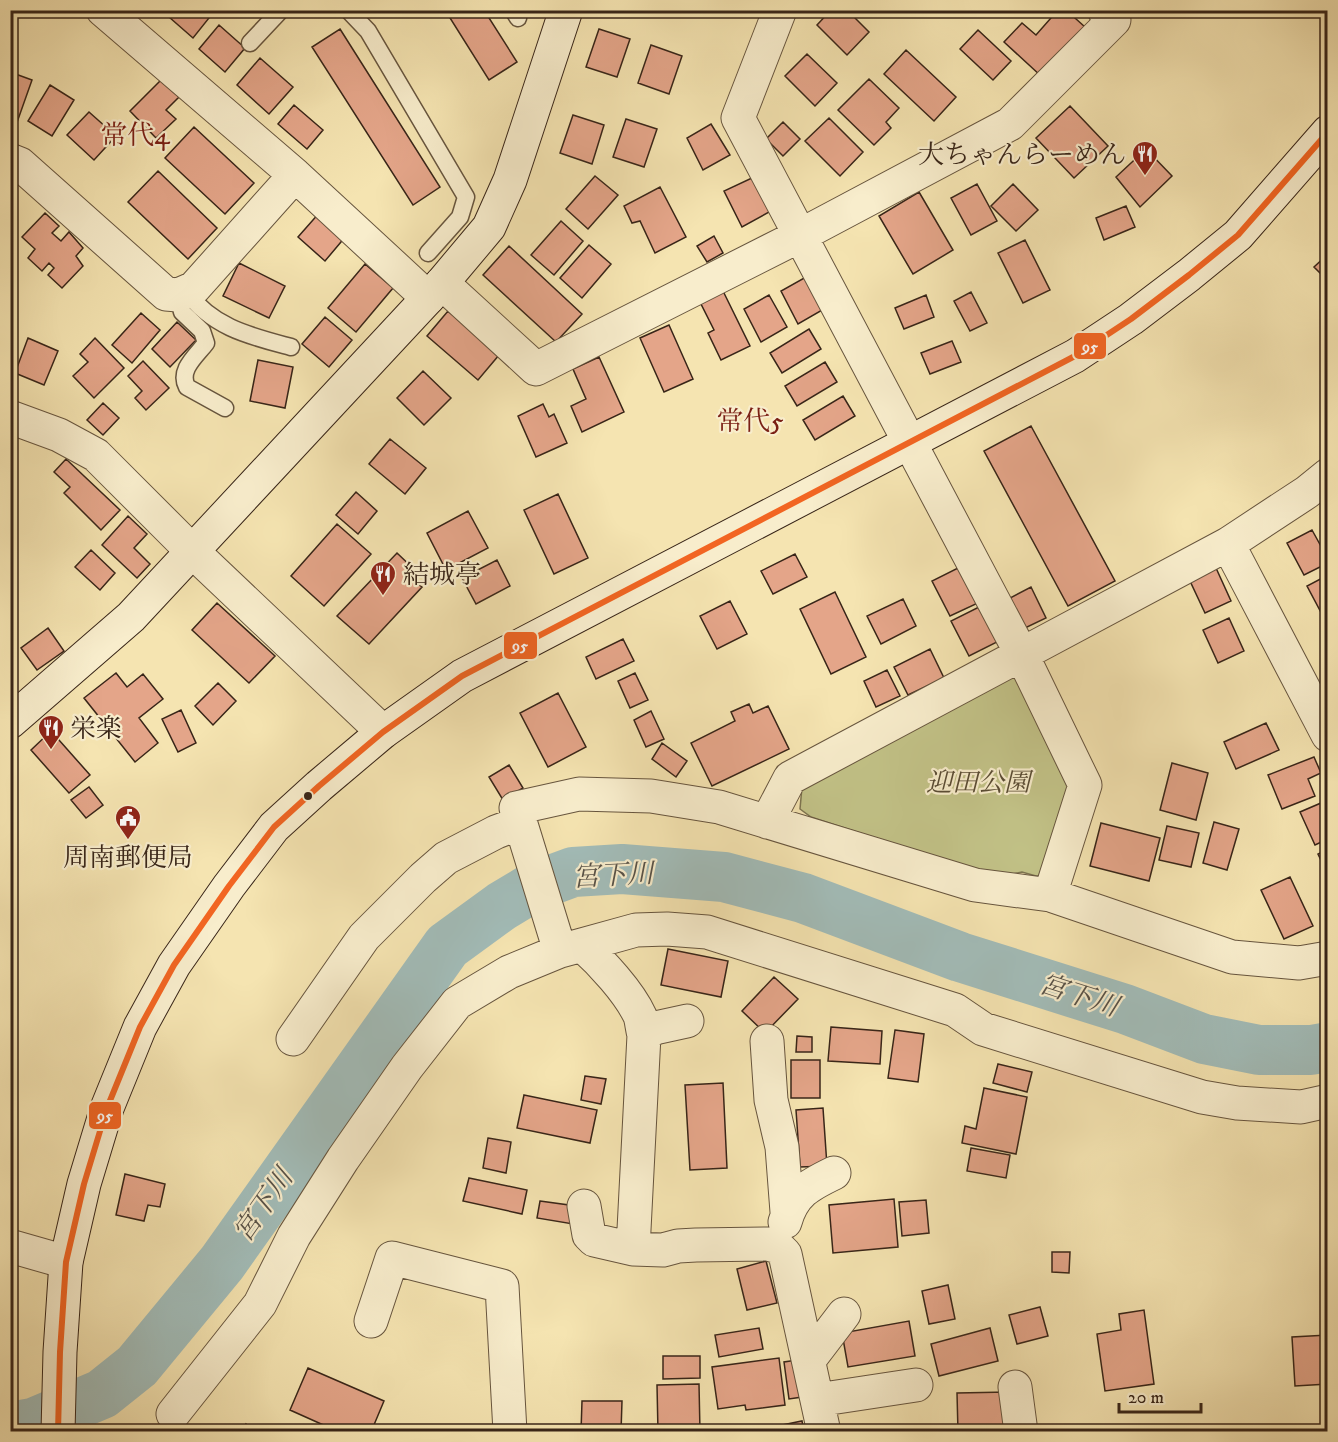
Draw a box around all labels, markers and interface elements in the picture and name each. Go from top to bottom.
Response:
district label: 常代4 [100,119,170,153]
place label: 大ちゃんらーめん [918,139,1126,172]
restaurant icon: 大ちゃんらーめん [1130,139,1160,177]
line badge: 95 [1073,332,1107,360]
text: 95 [1081,337,1098,357]
district label: 常代5 [716,405,784,439]
restaurant icon: 結城亭 [368,559,398,597]
place label: 結城亭 [403,559,481,592]
line badge: 95 [503,631,538,660]
text: 95 [511,636,528,656]
restaurant icon: 栄楽 [36,713,66,751]
place label: 栄楽 [70,713,122,746]
park label: 迎田公園 [926,767,1034,800]
unlabelled marker [302,790,314,802]
public building icon: 周南郵便局 [113,803,143,841]
place label: 周南郵便局 [63,842,193,875]
water label: 宮下川 [572,857,657,895]
water label: 宮下川 [1035,967,1125,1026]
line badge: 95 [88,1101,122,1130]
text: 95 [96,1106,113,1126]
water label: 宮下川 [227,1160,303,1249]
scale bar [1119,1376,1202,1414]
text: 20 m [1128,1387,1164,1409]

